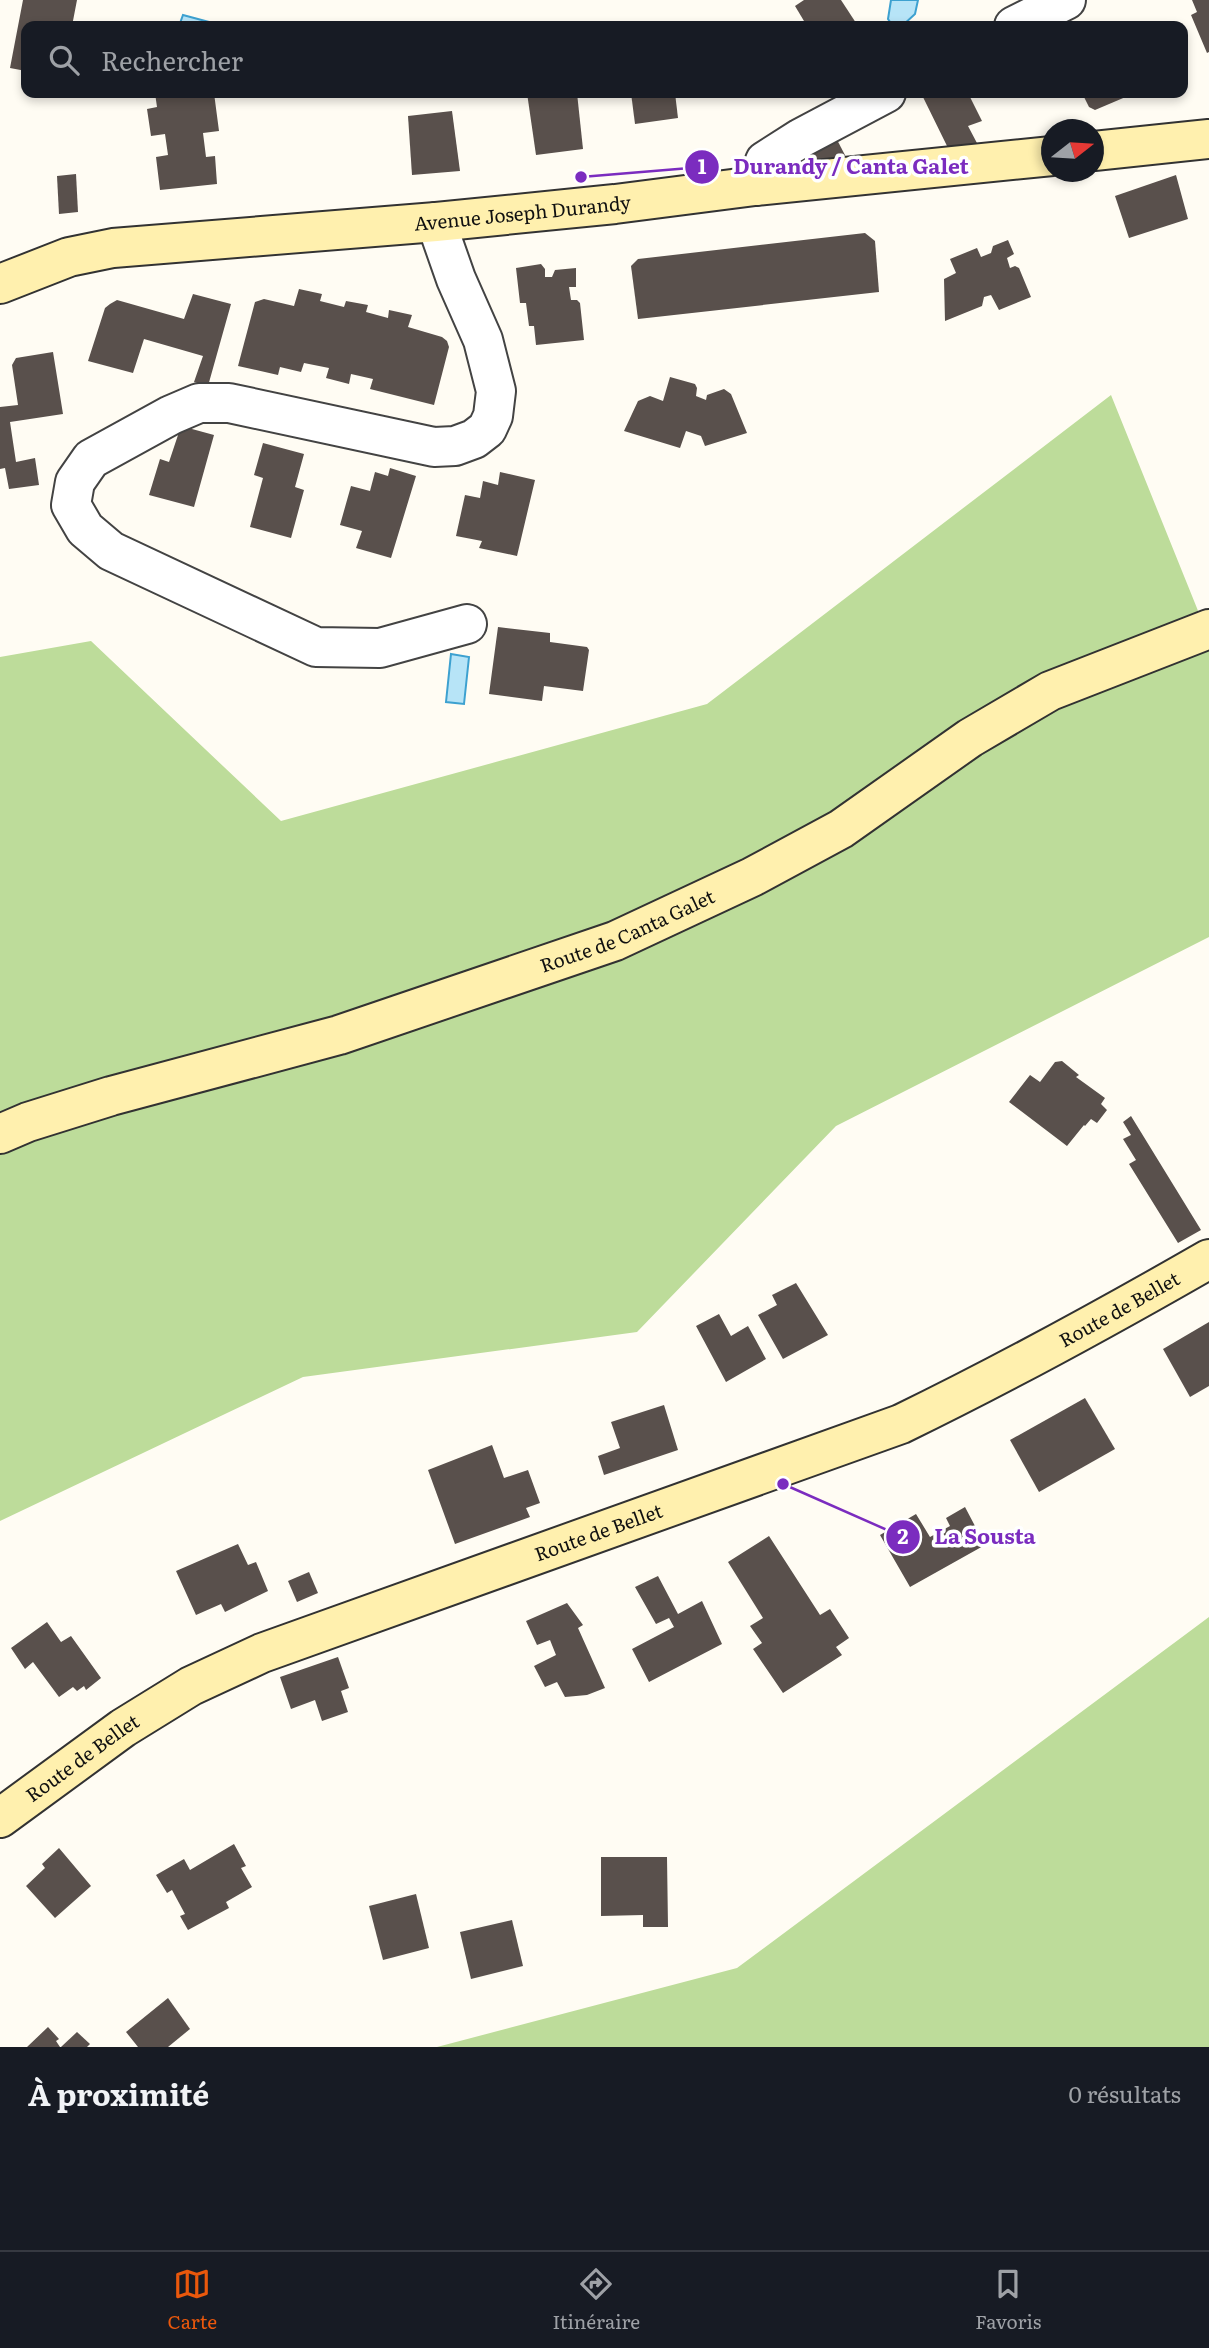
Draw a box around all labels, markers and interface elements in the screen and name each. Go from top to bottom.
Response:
search box [21,21,1188,98]
text: Rechercher [101,40,243,79]
icon: search [45,41,83,79]
north arrow [1041,119,1104,182]
callout: Durandy / Canta Galet [685,146,983,188]
text: 1 [698,149,707,180]
text: Durandy / Canta Galet [733,149,970,180]
street label: Avenue Joseph Durandy [413,187,632,237]
street label: Route de Canta Galet [536,881,719,979]
street label: Route de Bellet [1053,1264,1185,1353]
street label: Route de Bellet [530,1496,666,1567]
callout: La Sousta [886,1516,1050,1558]
text: 2 [897,1519,909,1550]
text: La Sousta [934,1519,1037,1550]
street label: Route de Bellet [19,1706,144,1808]
text: À proximité [28,2071,209,2115]
text: 0 résultats [1069,2076,1181,2110]
tab: Carte [168,2265,217,2335]
tab: Itinéraire [552,2265,640,2335]
tab: Favoris [975,2265,1041,2335]

